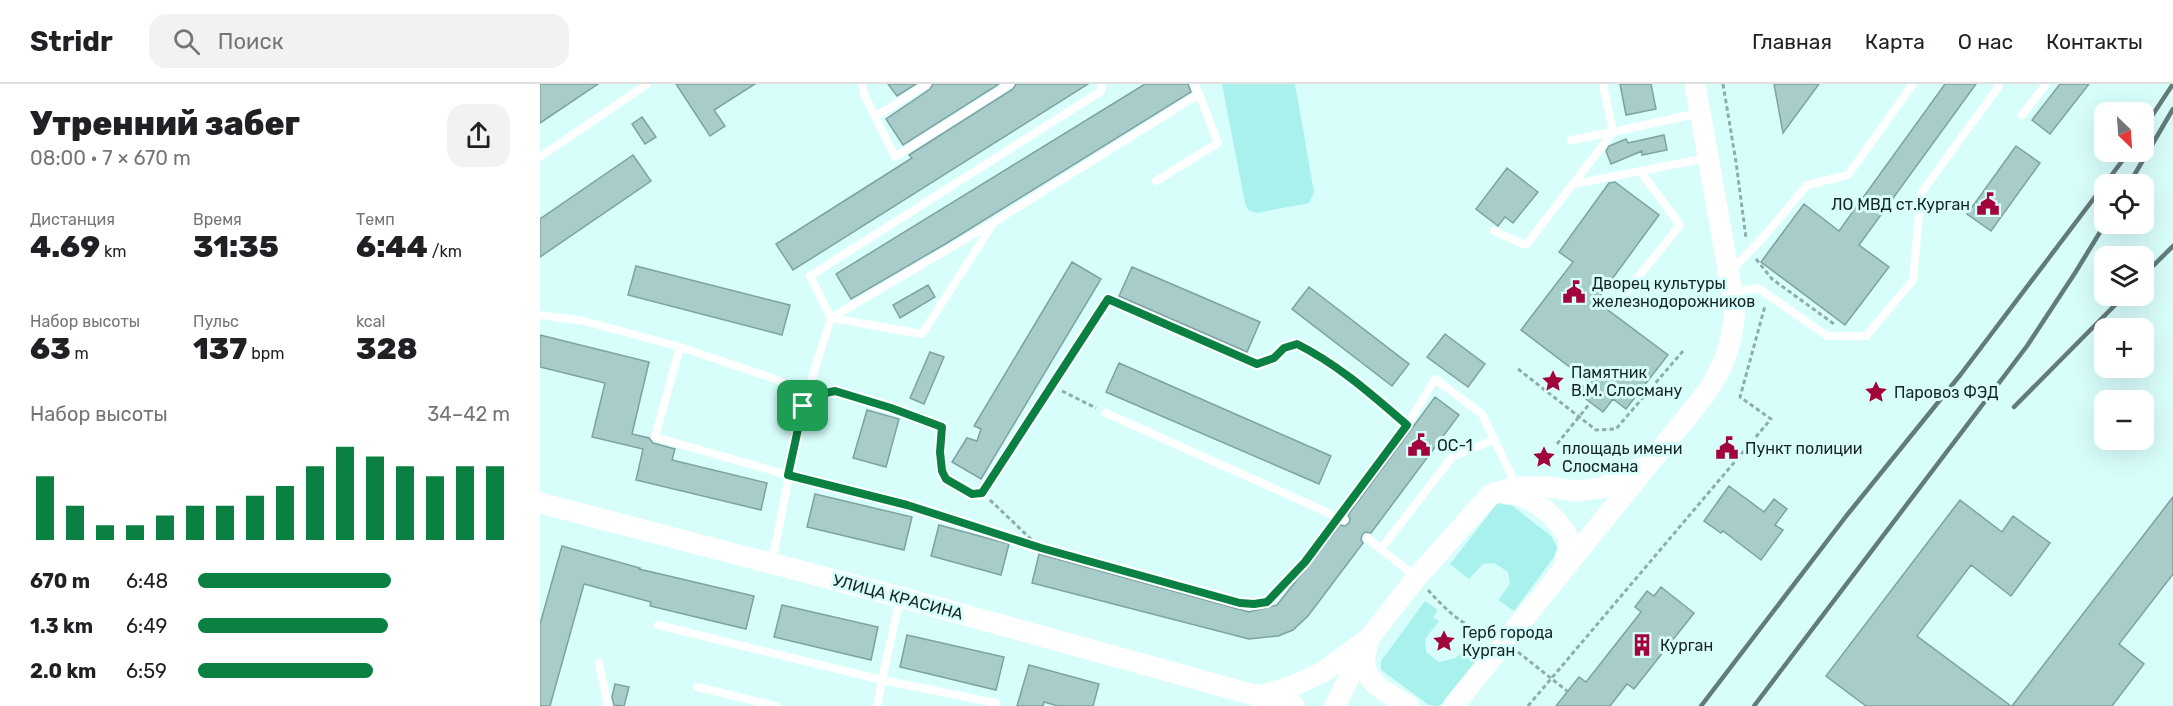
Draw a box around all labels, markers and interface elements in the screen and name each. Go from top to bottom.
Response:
search box [149,14,569,68]
text: Stridr [30,25,113,58]
icon: search [170,25,203,58]
text: Поиск [218,28,283,55]
text: Главная [1752,29,1832,54]
text: Карта [1865,29,1925,54]
text: О нас [1958,29,2013,54]
text: Контакты [2046,29,2143,54]
north arrow [2094,102,2154,162]
map controls [2094,102,2154,450]
text: Утренний забег [30,104,300,143]
button: share [447,104,510,167]
text: 08:00 · 7 × 670 m [30,146,191,170]
button: locate [2094,174,2154,234]
public building icon: ЛО МВД ст.Курган [1975,191,2001,217]
place label: ЛО МВД ст.Курган [1831,195,1970,214]
text: Дистанция [30,210,115,229]
text: Время [193,210,242,229]
text: Темп [356,210,395,229]
text: 4.69 [30,229,100,265]
text: 31:35 [193,229,279,265]
text: 6:44 [356,229,428,265]
text: km [100,242,126,261]
text: /km [428,242,462,261]
button: layers [2094,246,2154,306]
place label: Дворец культуры железнодорожников [1592,274,1755,311]
public building icon: Дворец культуры железнодорожников [1561,279,1587,305]
text: Набор высоты [30,312,140,331]
text: Пульс [193,312,239,331]
text: kcal [356,312,385,331]
button: + [2094,318,2154,378]
text: 63 [30,331,71,367]
text: 137 [193,331,247,367]
text: 328 [356,331,418,367]
text: m [71,344,89,363]
text: bpm [247,344,285,363]
place label: Памятник В.М. Слосману [1571,363,1683,400]
place icon: Памятник В.М. Слосману [1540,368,1566,394]
place icon: Паровоз ФЭД [1863,379,1889,405]
pin [777,380,828,431]
place label: Паровоз ФЭД [1894,383,1999,402]
icon: arrive [786,389,819,422]
button: − [2094,390,2154,450]
text: Набор высоты [30,402,168,426]
text: 34–42 m [427,402,510,426]
public building icon: ОС-1 [1406,432,1432,458]
public building icon: Пункт полиции [1714,435,1740,461]
place label: ОС-1 [1437,436,1473,455]
place label: площадь имени Слосмана [1562,439,1682,476]
place label: Пункт полиции [1745,439,1863,458]
place icon: площадь имени Слосмана [1531,444,1557,470]
text: 670 m [30,569,90,593]
text: 6:48 [126,569,168,593]
street label: УЛИЦА КРАСИНА [831,570,966,624]
text: 1.3 km [30,614,93,638]
text: 6:49 [126,614,167,638]
place label: Герб города Курган [1462,623,1553,660]
place icon: Герб города Курган [1431,628,1457,654]
building icon: Курган [1629,632,1655,658]
place label: Курган [1660,636,1713,655]
text: 2.0 km [30,659,96,683]
text: 6:59 [126,659,167,683]

